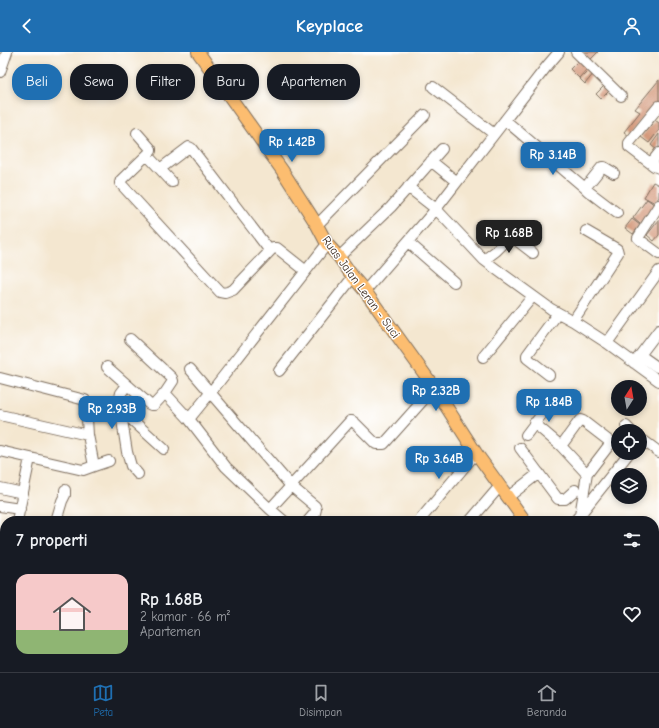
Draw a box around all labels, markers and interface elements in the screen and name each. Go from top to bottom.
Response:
icon: back [16,15,38,37]
icon: person [621,15,643,37]
text: Keyplace [296,16,363,37]
chip: Beli [12,64,62,100]
chip: Sewa [70,64,128,100]
chip: Filter [136,64,195,100]
chip: Baru [203,64,259,100]
chip: Apartemen [267,64,360,100]
pin: Rp 1.42B [251,129,333,163]
text: Rp 1.42B [269,134,315,149]
pin: Rp 3.14B [512,142,594,176]
text: Rp 3.14B [530,147,576,162]
pin: Rp 1.68B [468,220,550,254]
text: Rp 1.68B [485,225,533,240]
street label: Ruas Jalan Leran - Suci [319,233,403,341]
pin: Rp 2.32B [395,378,477,412]
north arrow [611,380,647,416]
map controls [611,380,647,504]
text: Rp 2.32B [412,383,460,398]
pin: Rp 1.84B [508,389,590,423]
text: Rp 1.84B [525,394,573,409]
pin: Rp 2.93B [71,396,153,430]
text: Rp 2.93B [88,401,136,416]
button: locate [611,424,647,460]
pin: Rp 3.64B [398,446,480,480]
text: Rp 3.64B [415,451,463,466]
button: layers [611,468,647,504]
icon: filters [621,529,643,551]
text: 7 properti [16,531,88,550]
icon: home [48,590,96,638]
text: Rp 1.68B [140,590,203,609]
icon: heart [621,603,643,625]
text: 2 kamar · 66 m² [140,609,230,624]
text: Apartemen [140,624,201,639]
tab: Peta [92,682,114,719]
tab: Disimpan [299,682,342,719]
tab: Beranda [527,682,567,719]

